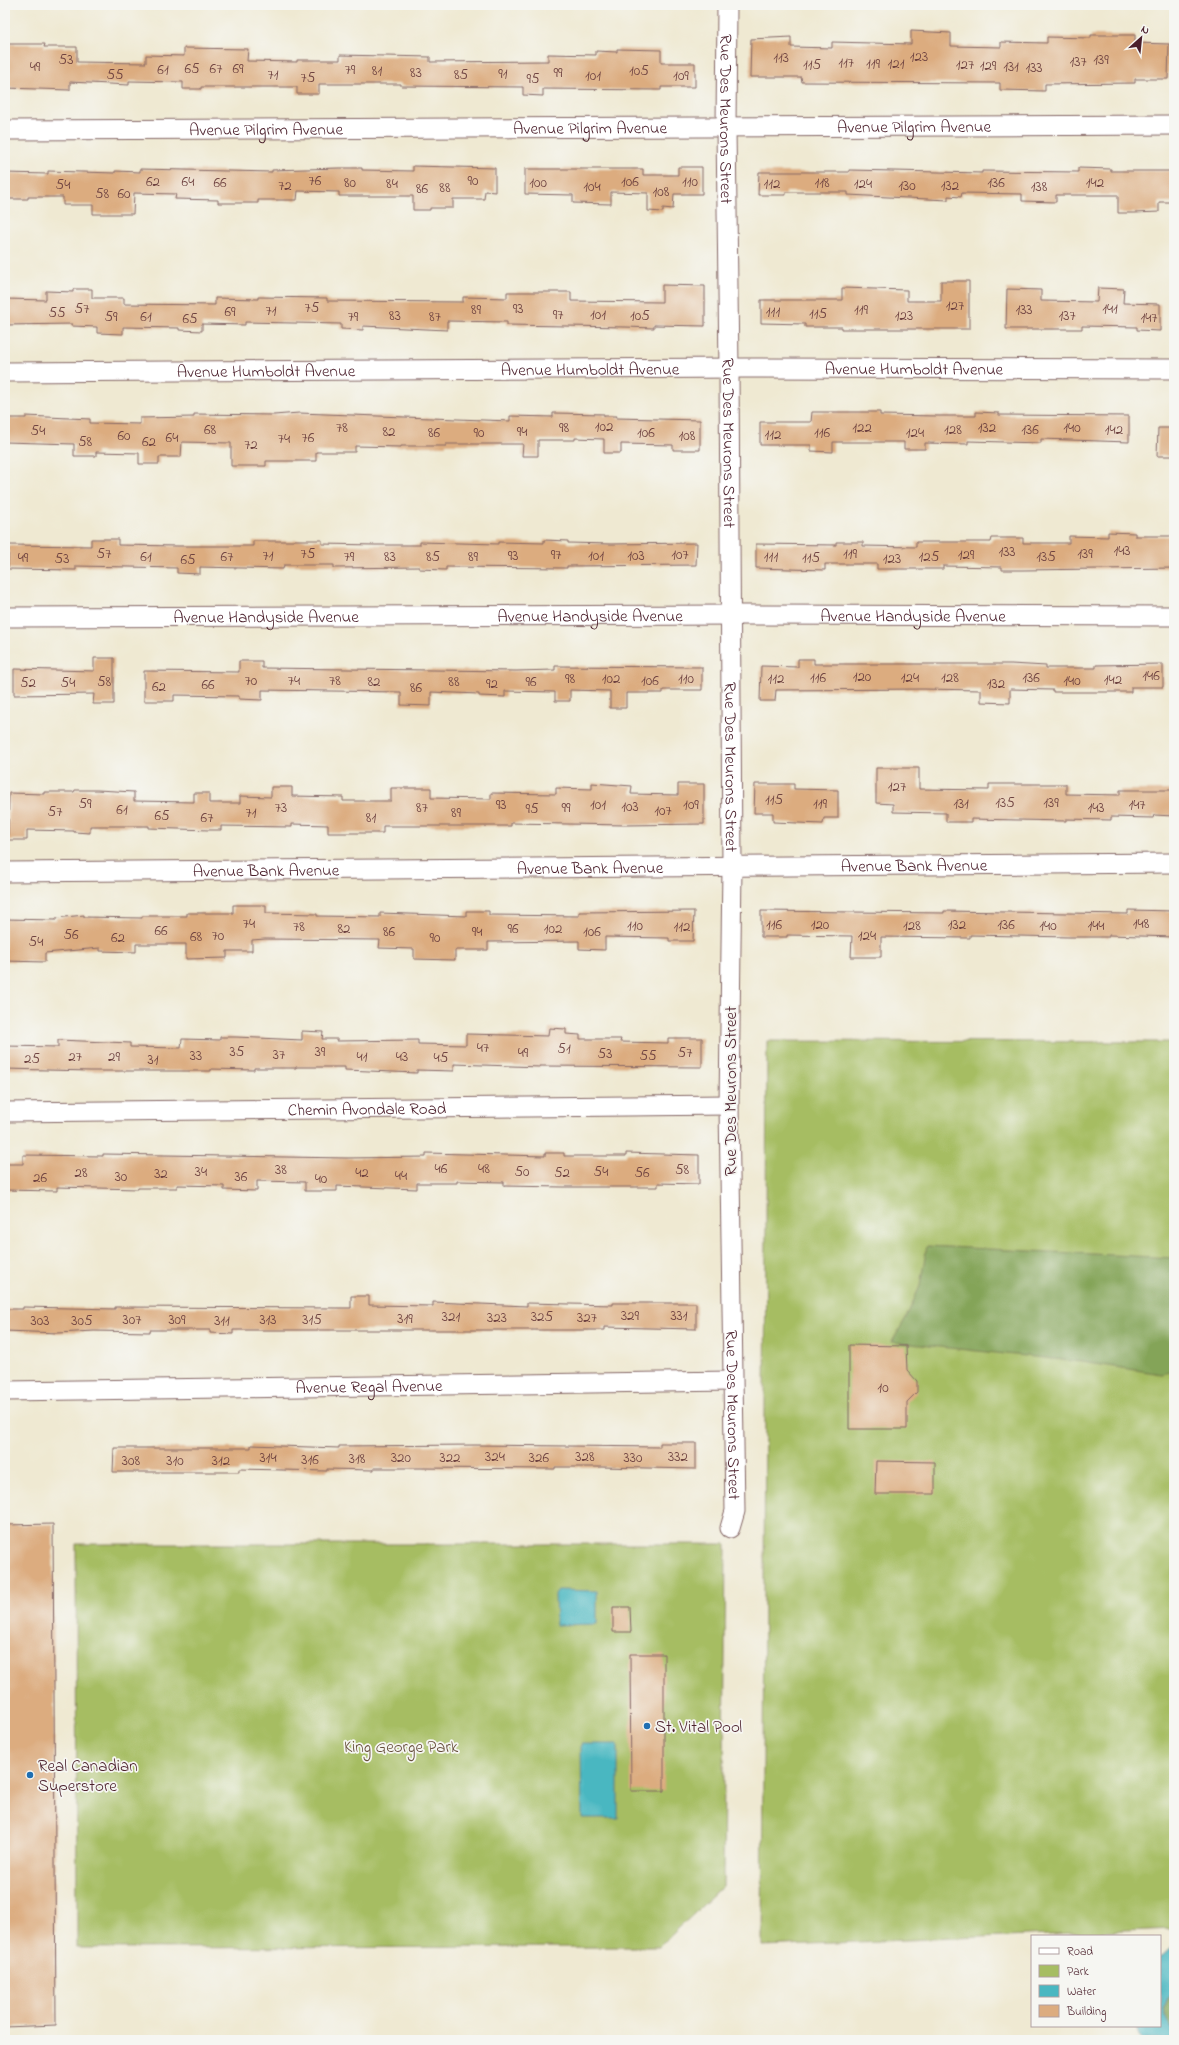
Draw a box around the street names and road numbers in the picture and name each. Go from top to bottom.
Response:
street label: Rue Des Meurons Street [712,34,738,204]
street label: Avenue Pilgrim Avenue [837,115,992,142]
street label: Avenue Pilgrim Avenue [513,116,668,144]
street label: Avenue Pilgrim Avenue [189,118,344,145]
street label: Avenue Humboldt Avenue [501,357,680,383]
street label: Avenue Humboldt Avenue [825,357,1004,383]
street label: Rue Des Meurons Street [715,358,741,528]
street label: Avenue Humboldt Avenue [177,359,356,385]
street label: Avenue Handyside Avenue [497,604,683,630]
street label: Avenue Handyside Avenue [820,604,1006,630]
street label: Avenue Handyside Avenue [173,605,359,631]
street label: Rue Des Meurons Street [717,682,743,852]
street label: Avenue Bank Avenue [841,853,988,880]
street label: Avenue Bank Avenue [517,856,664,882]
street label: Avenue Bank Avenue [193,858,340,885]
street label: Rue Des Meurons Street [719,1006,744,1176]
street label: Chemin Avondale Road [288,1097,447,1123]
street label: Rue Des Meurons Street [718,1330,746,1500]
street label: Avenue Regal Avenue [295,1374,443,1402]

